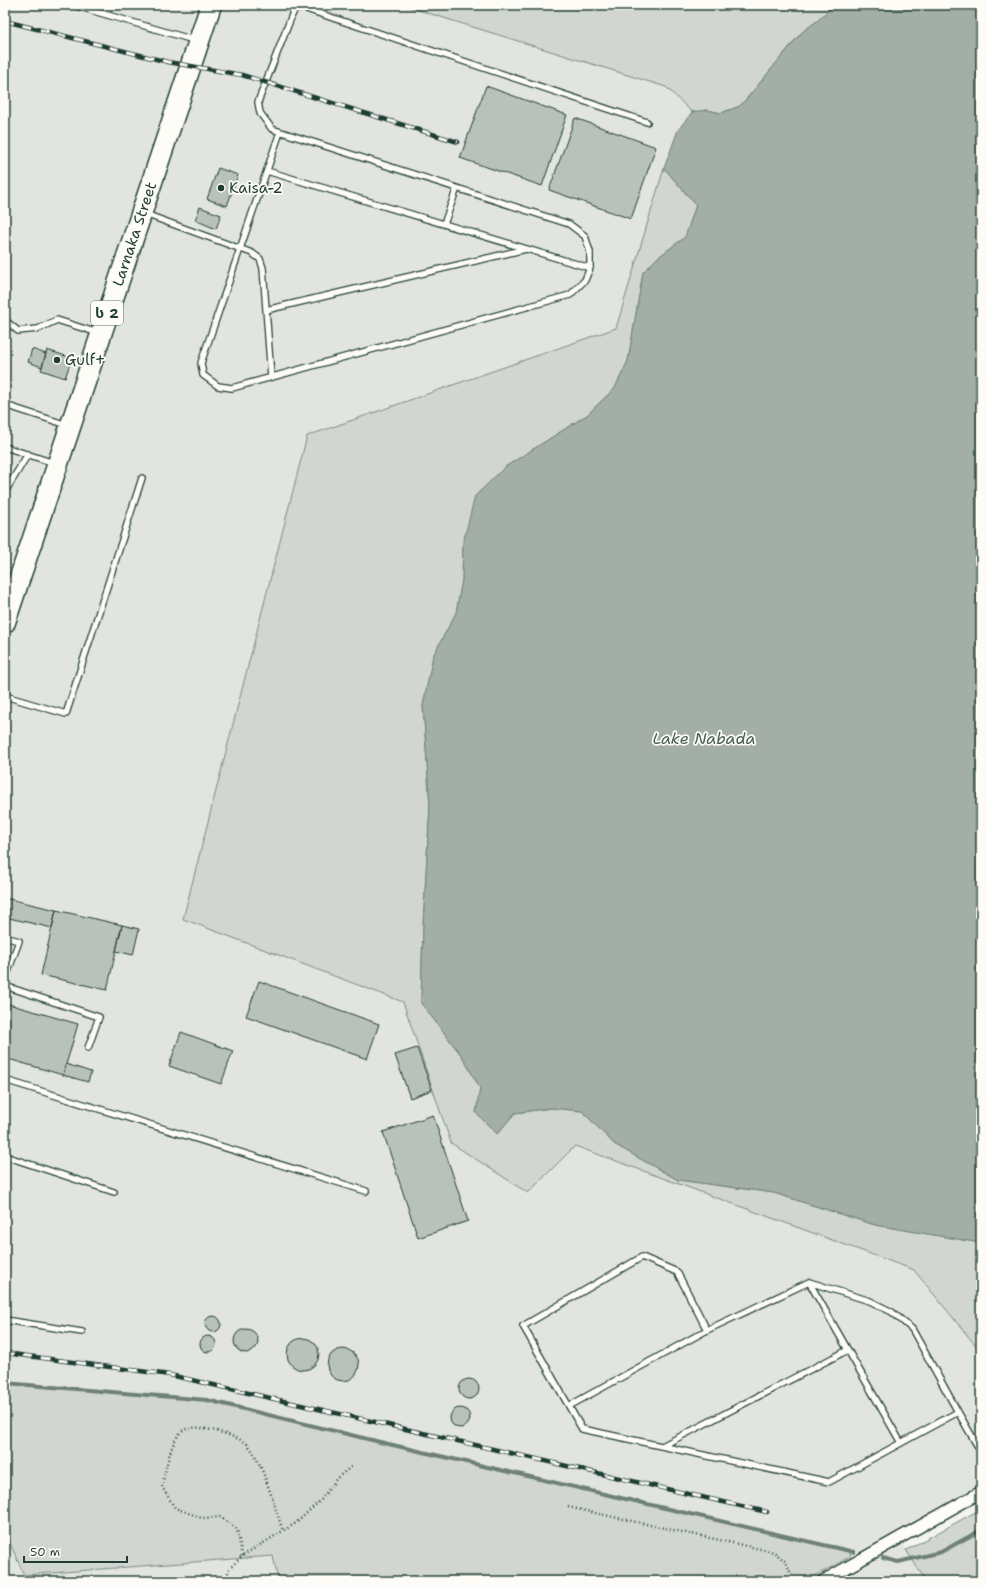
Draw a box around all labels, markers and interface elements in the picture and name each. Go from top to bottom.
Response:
place label: Kaisa-2 [229,178,283,198]
street label: Larnaka Street [108,179,161,289]
marker: Kaisa-2 [216,183,226,193]
road number: ს 2 [91,301,123,325]
place label: Gulf+ [65,350,106,370]
marker: Gulf+ [52,355,62,365]
water label: Lake Nabada [652,728,756,749]
scale bar [24,1538,127,1564]
text: 50 m [30,1544,60,1560]

